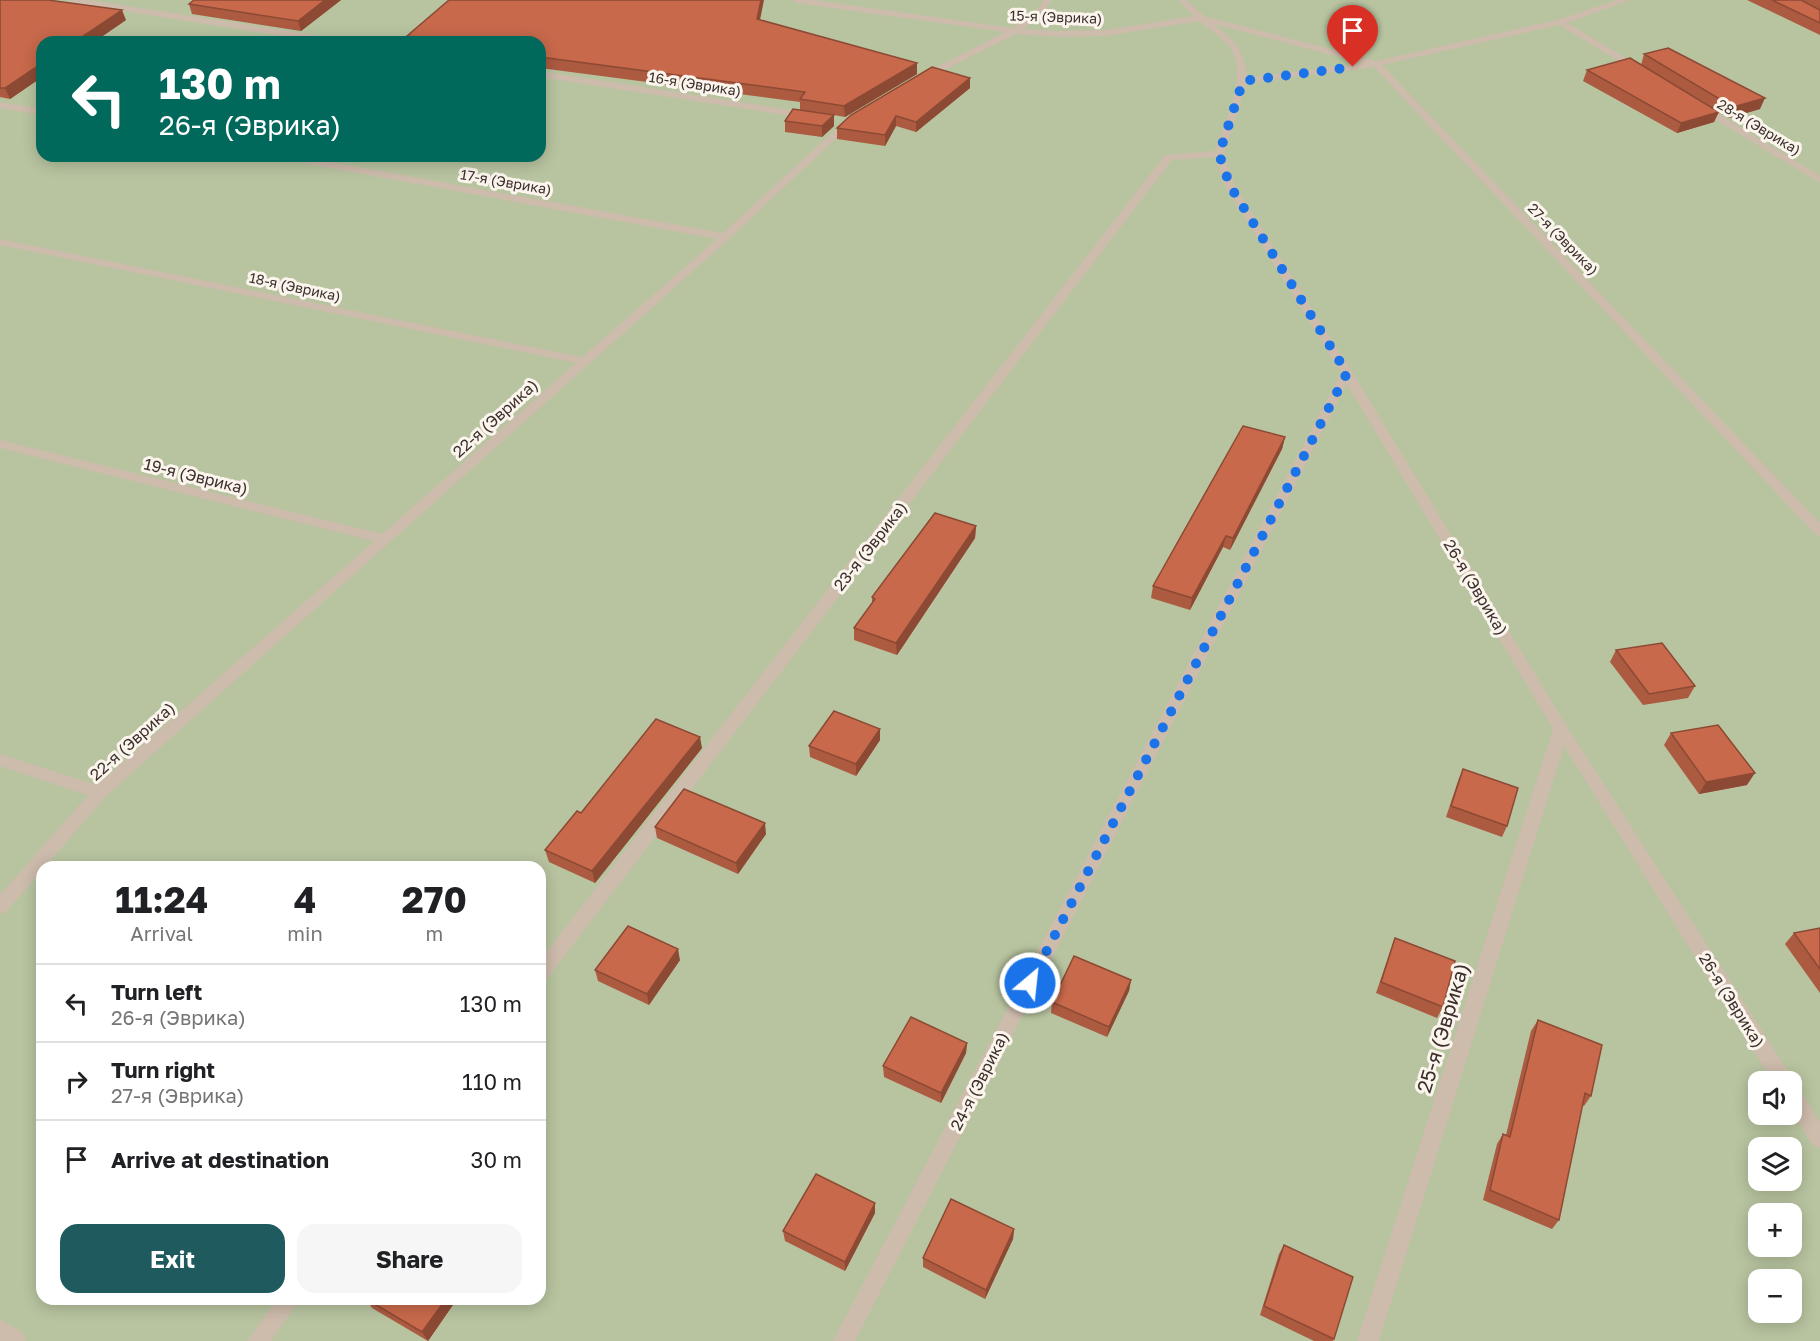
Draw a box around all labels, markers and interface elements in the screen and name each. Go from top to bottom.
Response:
pin [1327,5,1378,67]
street label: 15-я (Эврика) [1009,6,1103,27]
icon: arrive [1336,14,1369,47]
text: 130 m [159,58,281,108]
icon: left [60,60,138,138]
street label: 16-я (Эврика) [648,68,742,99]
street label: 28-я (Эврика) [1714,95,1804,158]
text: 26-я (Эврика) [159,109,341,141]
street label: 17-я (Эврика) [459,165,553,198]
street label: 27-я (Эврика) [1525,199,1602,278]
street label: 18-я (Эврика) [248,269,342,305]
street label: 22-я (Эврика) [448,375,542,461]
street label: 19-я (Эврика) [142,453,250,499]
street label: 23-я (Эврика) [829,497,911,595]
street label: 26-я (Эврика) [1440,536,1512,638]
street label: 22-я (Эврика) [85,698,179,784]
text: 11:24 [115,878,208,921]
text: 4 [294,878,316,921]
text: 270 [402,878,467,921]
text: Arrival [130,921,193,945]
text: min [287,921,323,945]
text: m [426,921,443,945]
street label: 26-я (Эврика) [1695,949,1769,1051]
position arrow [998,951,1062,1015]
street label: 25-я (Эврика) [1411,960,1473,1095]
text: Turn left [111,978,202,1005]
icon: left [60,987,93,1020]
text: 130 m [460,990,522,1017]
text: 26-я (Эврика) [111,1005,246,1029]
street label: 24-я (Эврика) [946,1028,1012,1134]
text: Turn right [111,1056,215,1083]
icon: right [60,1065,93,1098]
text: 110 m [462,1068,522,1095]
map controls [1748,1071,1802,1323]
button: sound [1748,1071,1802,1125]
text: 27-я (Эврика) [111,1083,244,1107]
button: layers [1748,1137,1802,1191]
icon: arrive [60,1143,93,1176]
text: Arrive at destination [111,1146,329,1173]
text: 30 m [471,1146,522,1173]
button: + [1748,1203,1802,1257]
button: Exit [60,1224,285,1293]
button: Share [297,1224,522,1293]
button: − [1748,1269,1802,1323]

